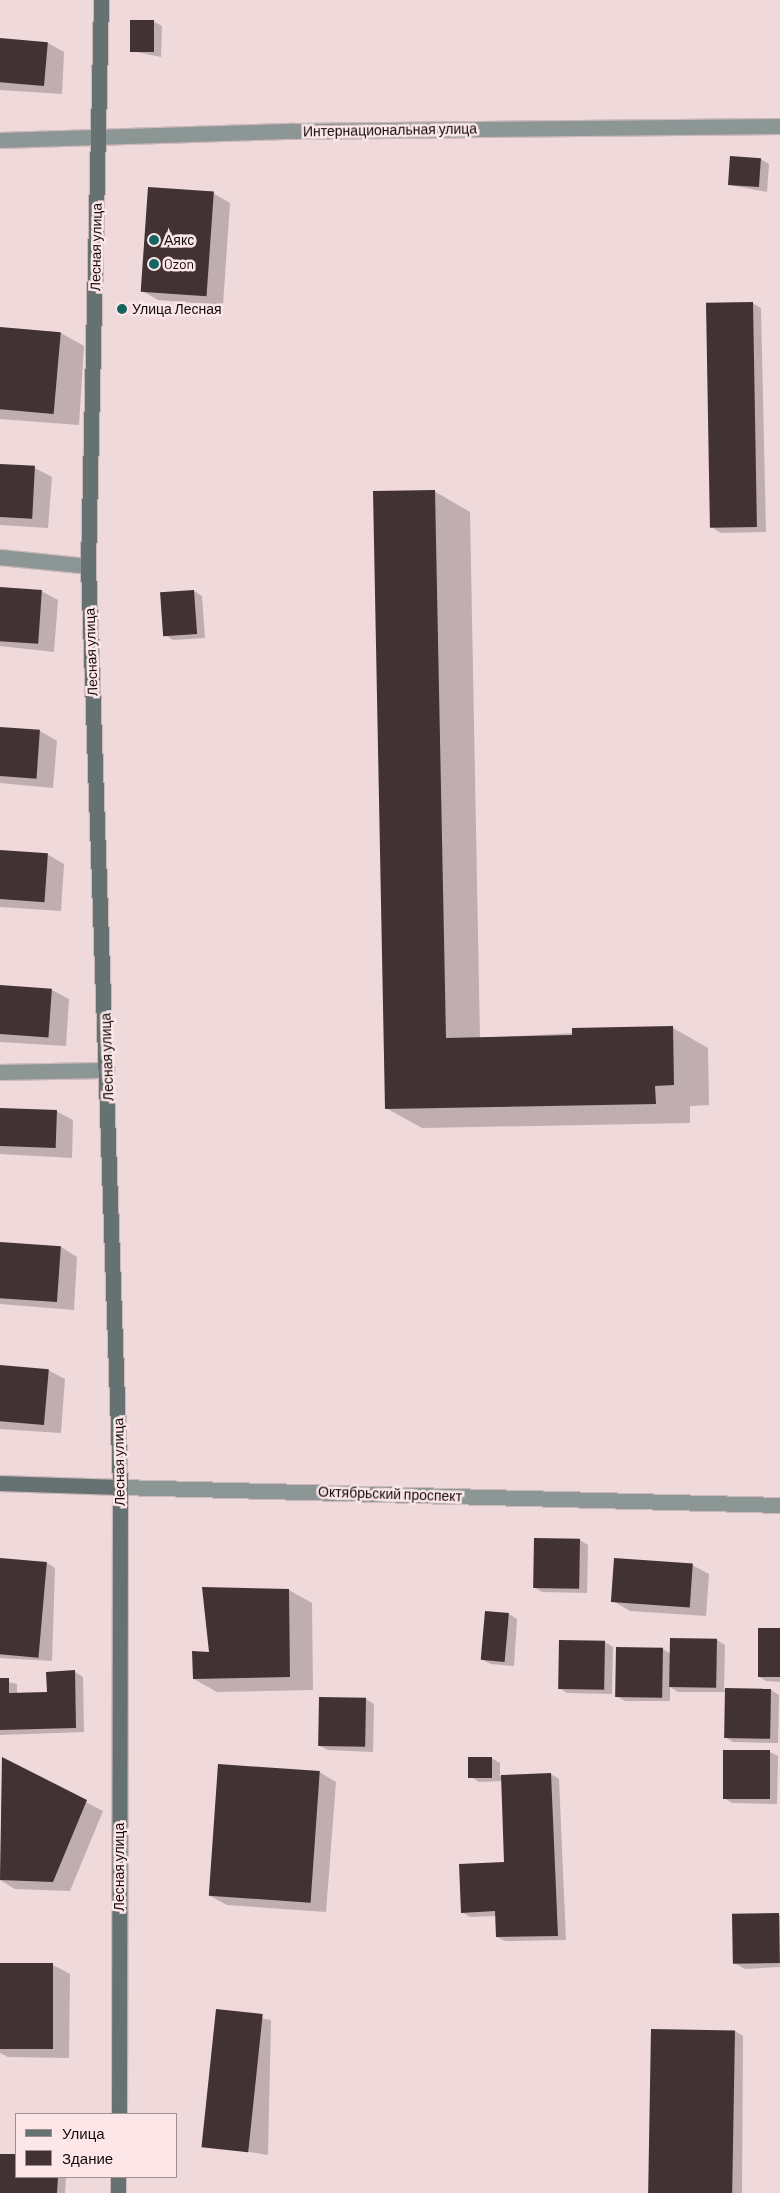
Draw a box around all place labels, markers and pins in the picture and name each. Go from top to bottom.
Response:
place label: Аякс [164,232,194,248]
marker: Аякс [148,234,160,246]
place label: Ozon [164,256,194,272]
marker: Ozon [148,258,160,270]
place label: Улица Лесная [132,301,222,317]
marker: Улица Лесная [116,303,128,315]

